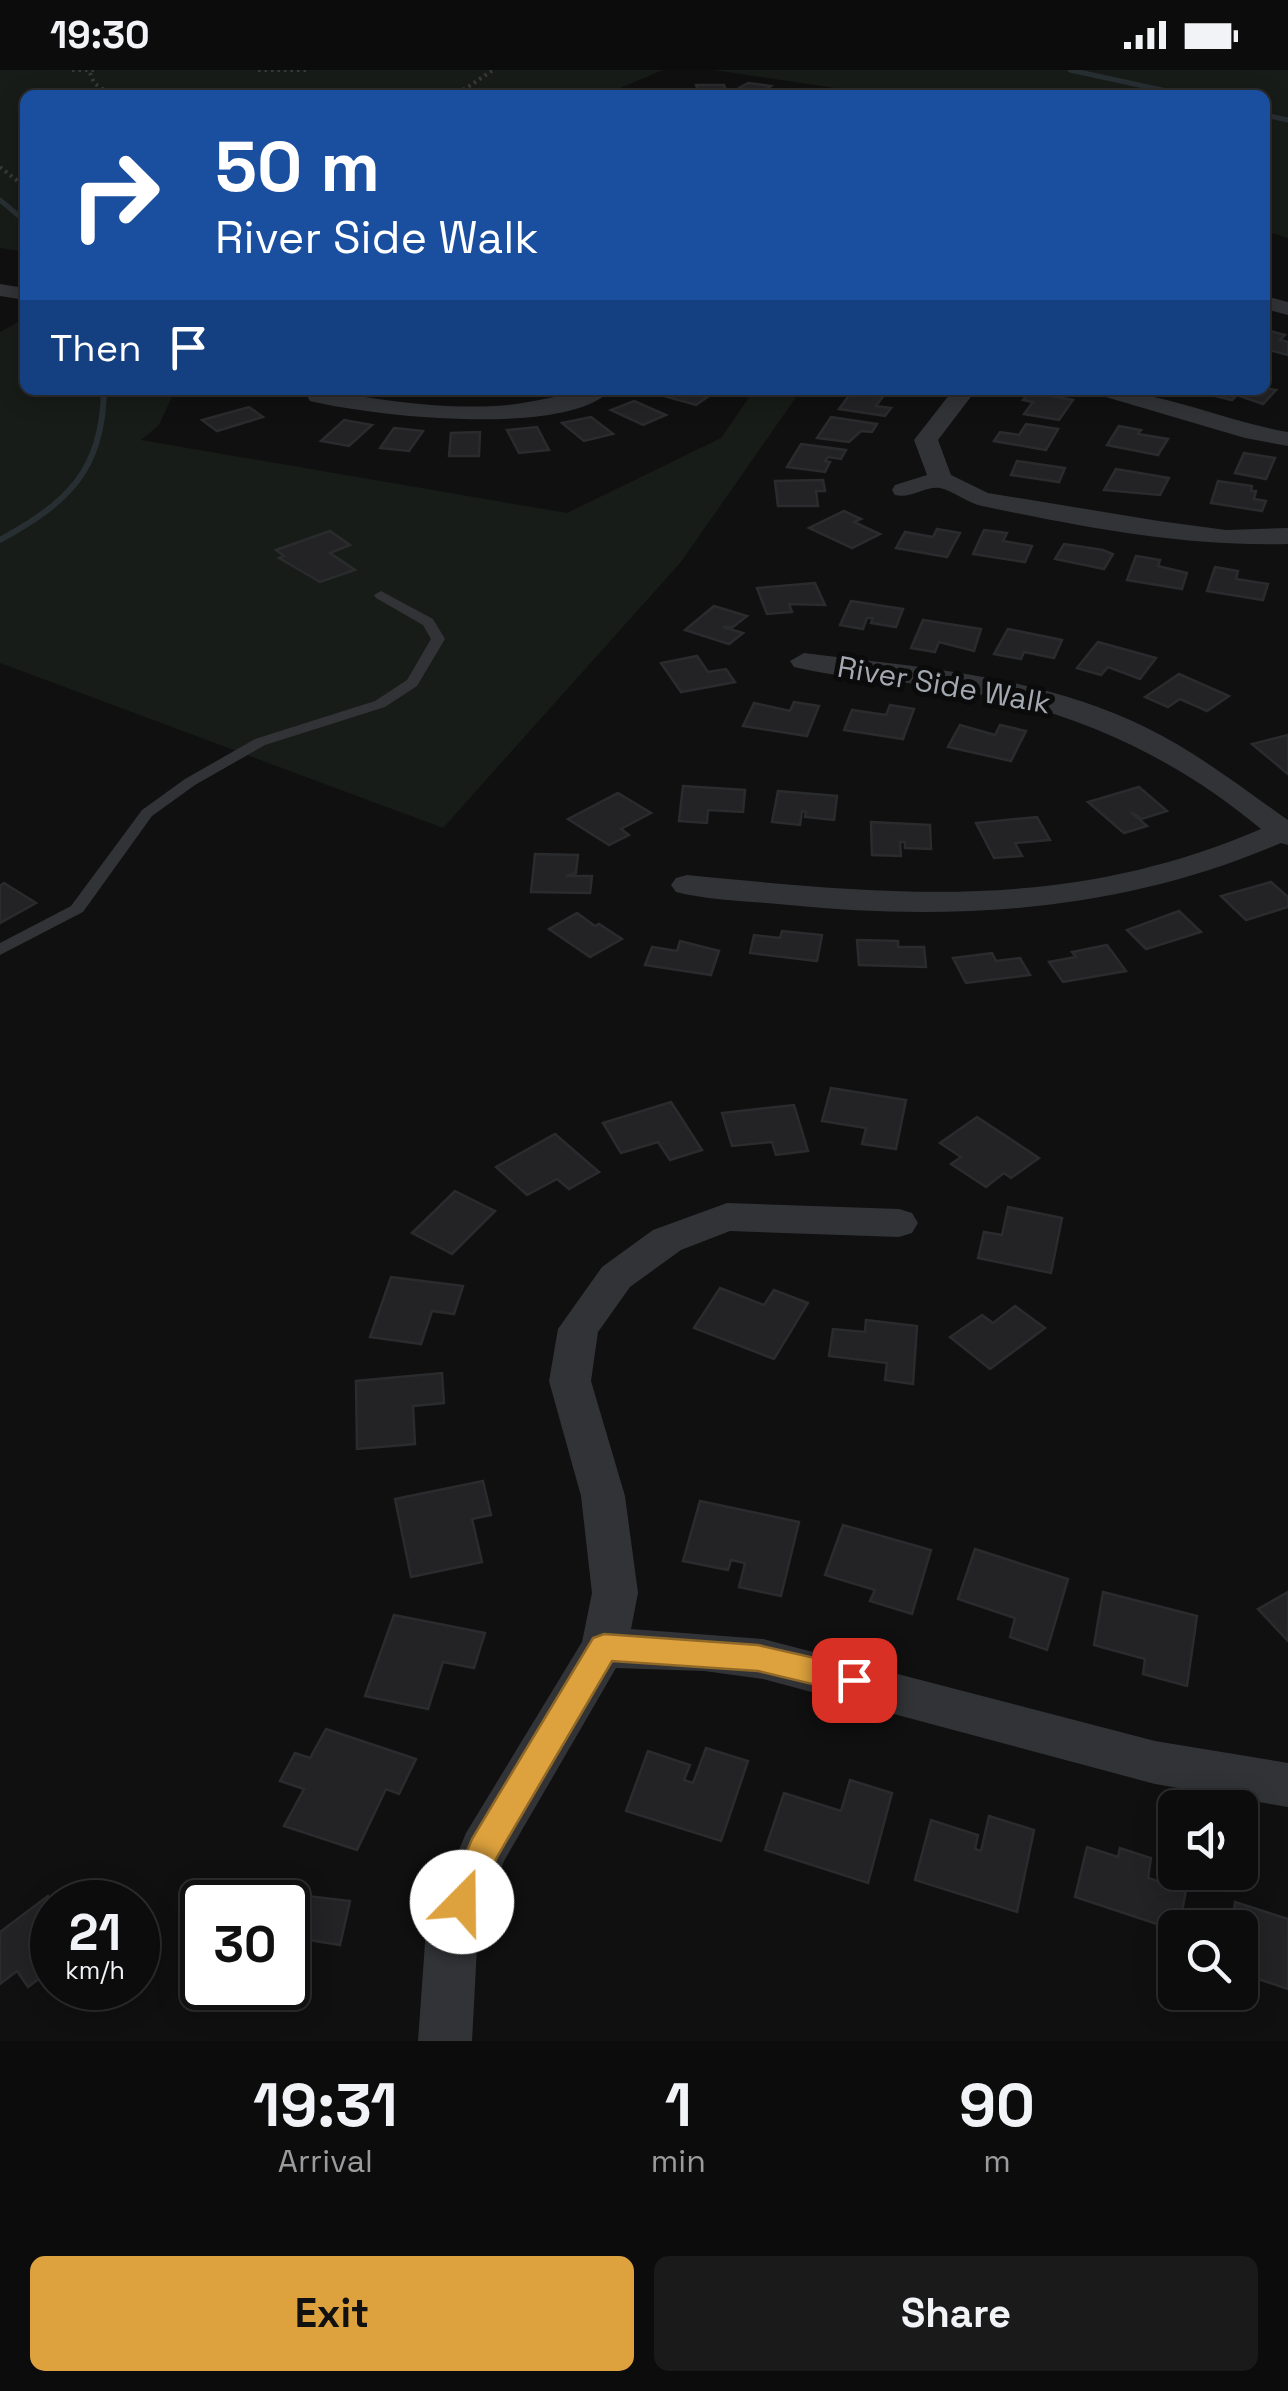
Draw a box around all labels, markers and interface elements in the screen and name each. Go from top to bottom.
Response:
text: 19:30 [50,11,150,59]
text: 50 m [215,122,380,211]
icon: right [50,130,180,260]
text: River Side Walk [215,209,538,266]
icon: arrive [161,320,216,375]
text: Then [50,324,141,372]
street label: River Side Walk [835,647,1054,722]
pin [812,1638,897,1723]
icon: arrive [827,1653,882,1708]
map controls [1158,1790,1258,2010]
button: sound [1158,1790,1258,1890]
position arrow [410,1850,514,1954]
speed limit sign: 30 [180,1880,310,2010]
text: 21 [69,1901,121,1965]
button: search [1158,1910,1258,2010]
text: km/h [65,1954,125,1986]
text: 19:31 [253,2067,398,2144]
text: 1 [665,2067,692,2144]
text: 90 [959,2067,1035,2144]
text: Arrival [278,2141,373,2181]
text: min [651,2141,706,2181]
text: m [983,2141,1011,2181]
button: Exit [30,2256,634,2371]
button: Share [654,2256,1258,2371]

